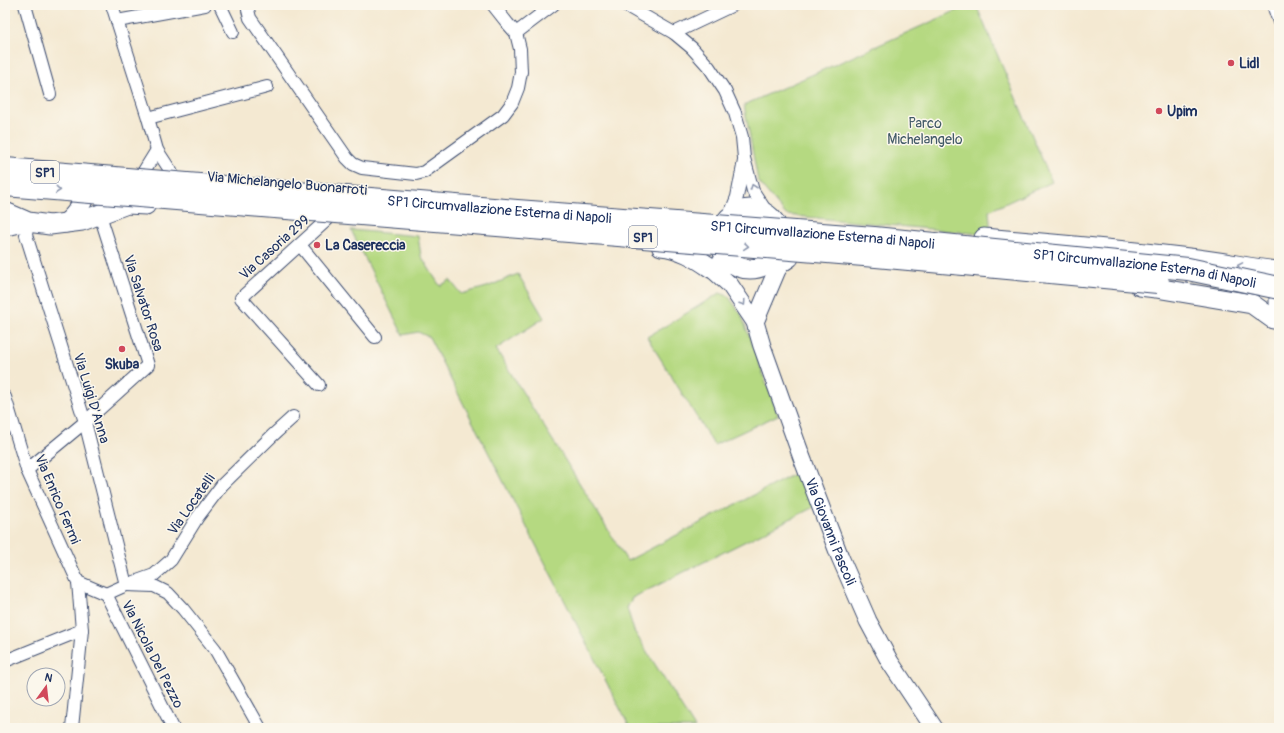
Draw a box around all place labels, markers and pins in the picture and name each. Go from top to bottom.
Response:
place label: Lidl [1239,55,1260,72]
marker: Lidl [1226,58,1236,68]
place label: Upim [1167,103,1198,120]
marker: Upim [1154,106,1164,116]
place label: La Casereccia [325,237,406,254]
marker: La Casereccia [312,240,322,250]
marker: Skuba [117,344,127,354]
place label: Skuba [105,356,140,373]

